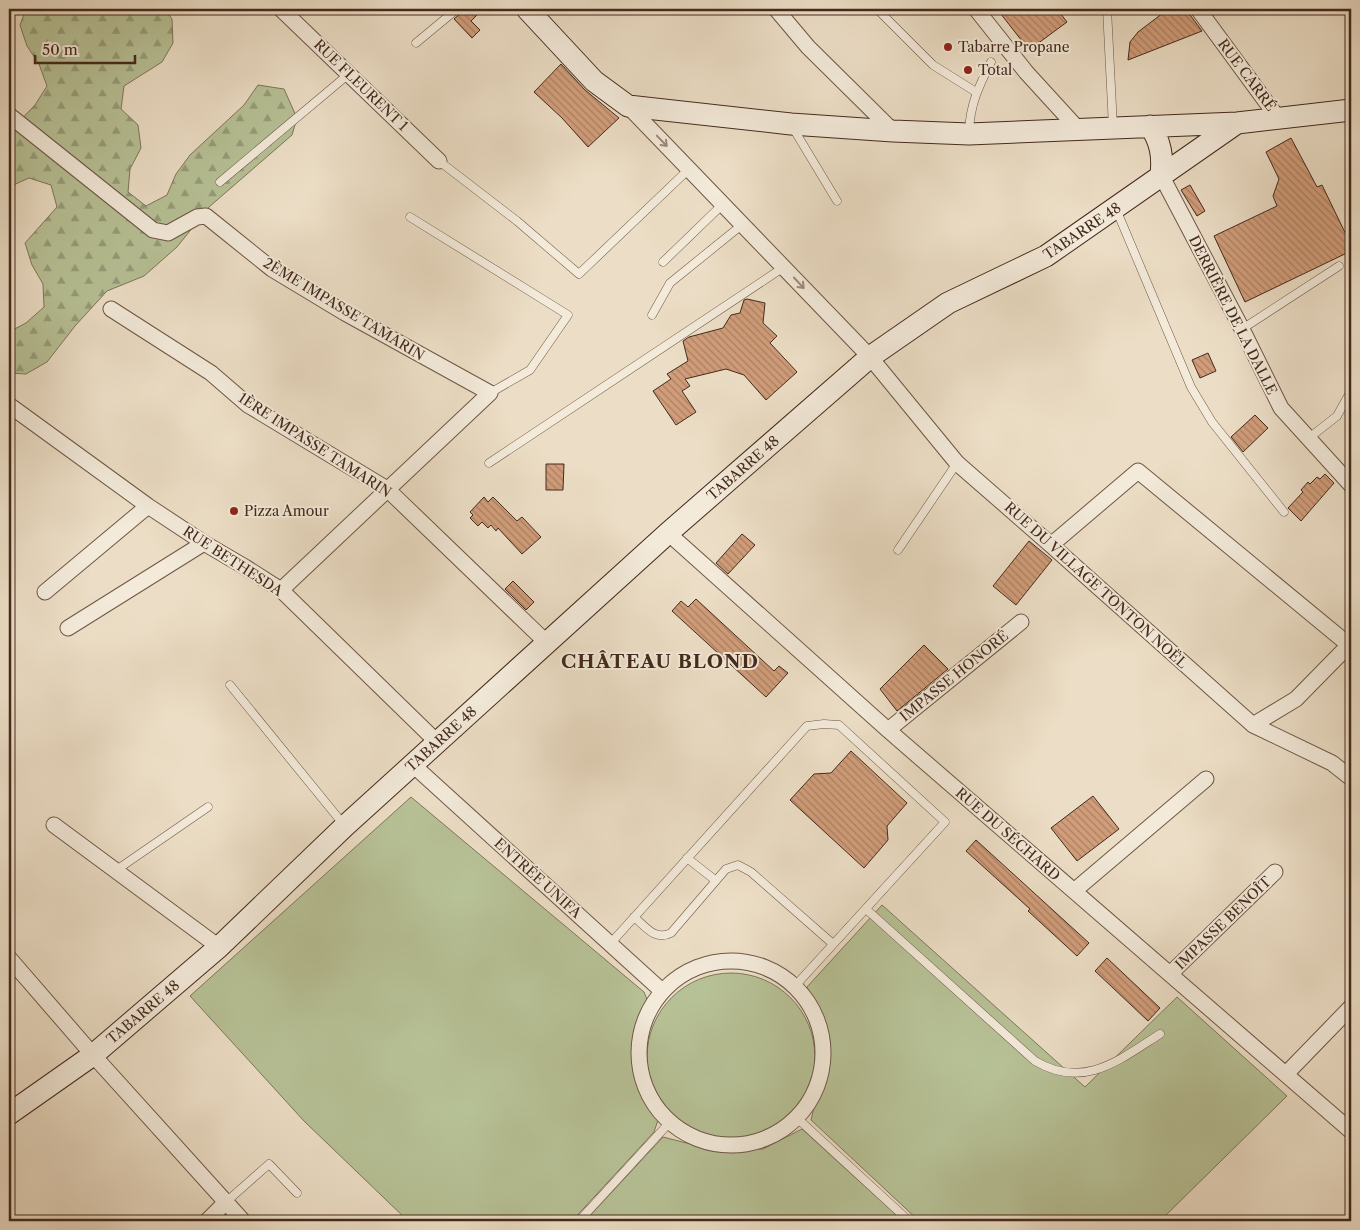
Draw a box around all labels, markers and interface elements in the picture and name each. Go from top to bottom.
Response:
scale bar [35,32,135,64]
street label: RUE FLEURENT 1 [310,35,412,135]
street label: RUE CARRÉ [1214,35,1280,115]
place label: Tabarre Propane [958,38,1070,56]
text: 50 m [42,40,78,59]
marker: Tabarre Propane [942,41,954,53]
place label: Total [978,61,1012,79]
marker: Total [962,64,974,76]
one-way arrow [656,135,668,147]
street label: TABARRE 48 [1040,198,1124,264]
street label: DERRIÈRE DE LA DALLE [1185,232,1281,398]
street label: 2ÈME IMPASSE TAMARIN [260,254,428,364]
one-way arrow [793,276,805,289]
street label: 1ÈRE IMPASSE TAMARIN [235,389,395,501]
street label: TABARRE 48 [703,432,783,504]
street label: RUE DU VILLAGE TONTON NOËL [1001,498,1191,672]
place label: Pizza Amour [244,502,329,520]
marker: Pizza Amour [228,505,240,517]
street label: RUE BETHESDA [180,522,287,600]
street label: IMPASSE HONORÉ [896,627,1012,725]
district label: CHÂTEAU BLOND [561,650,759,673]
street label: TABARRE 48 [402,702,480,776]
street label: RUE DU SÉCHARD [952,784,1064,884]
street label: ENTRÉE UNIFA [491,834,586,922]
street label: IMPASSE BENOÎT [1171,872,1275,973]
street label: TABARRE 48 [103,976,183,1048]

